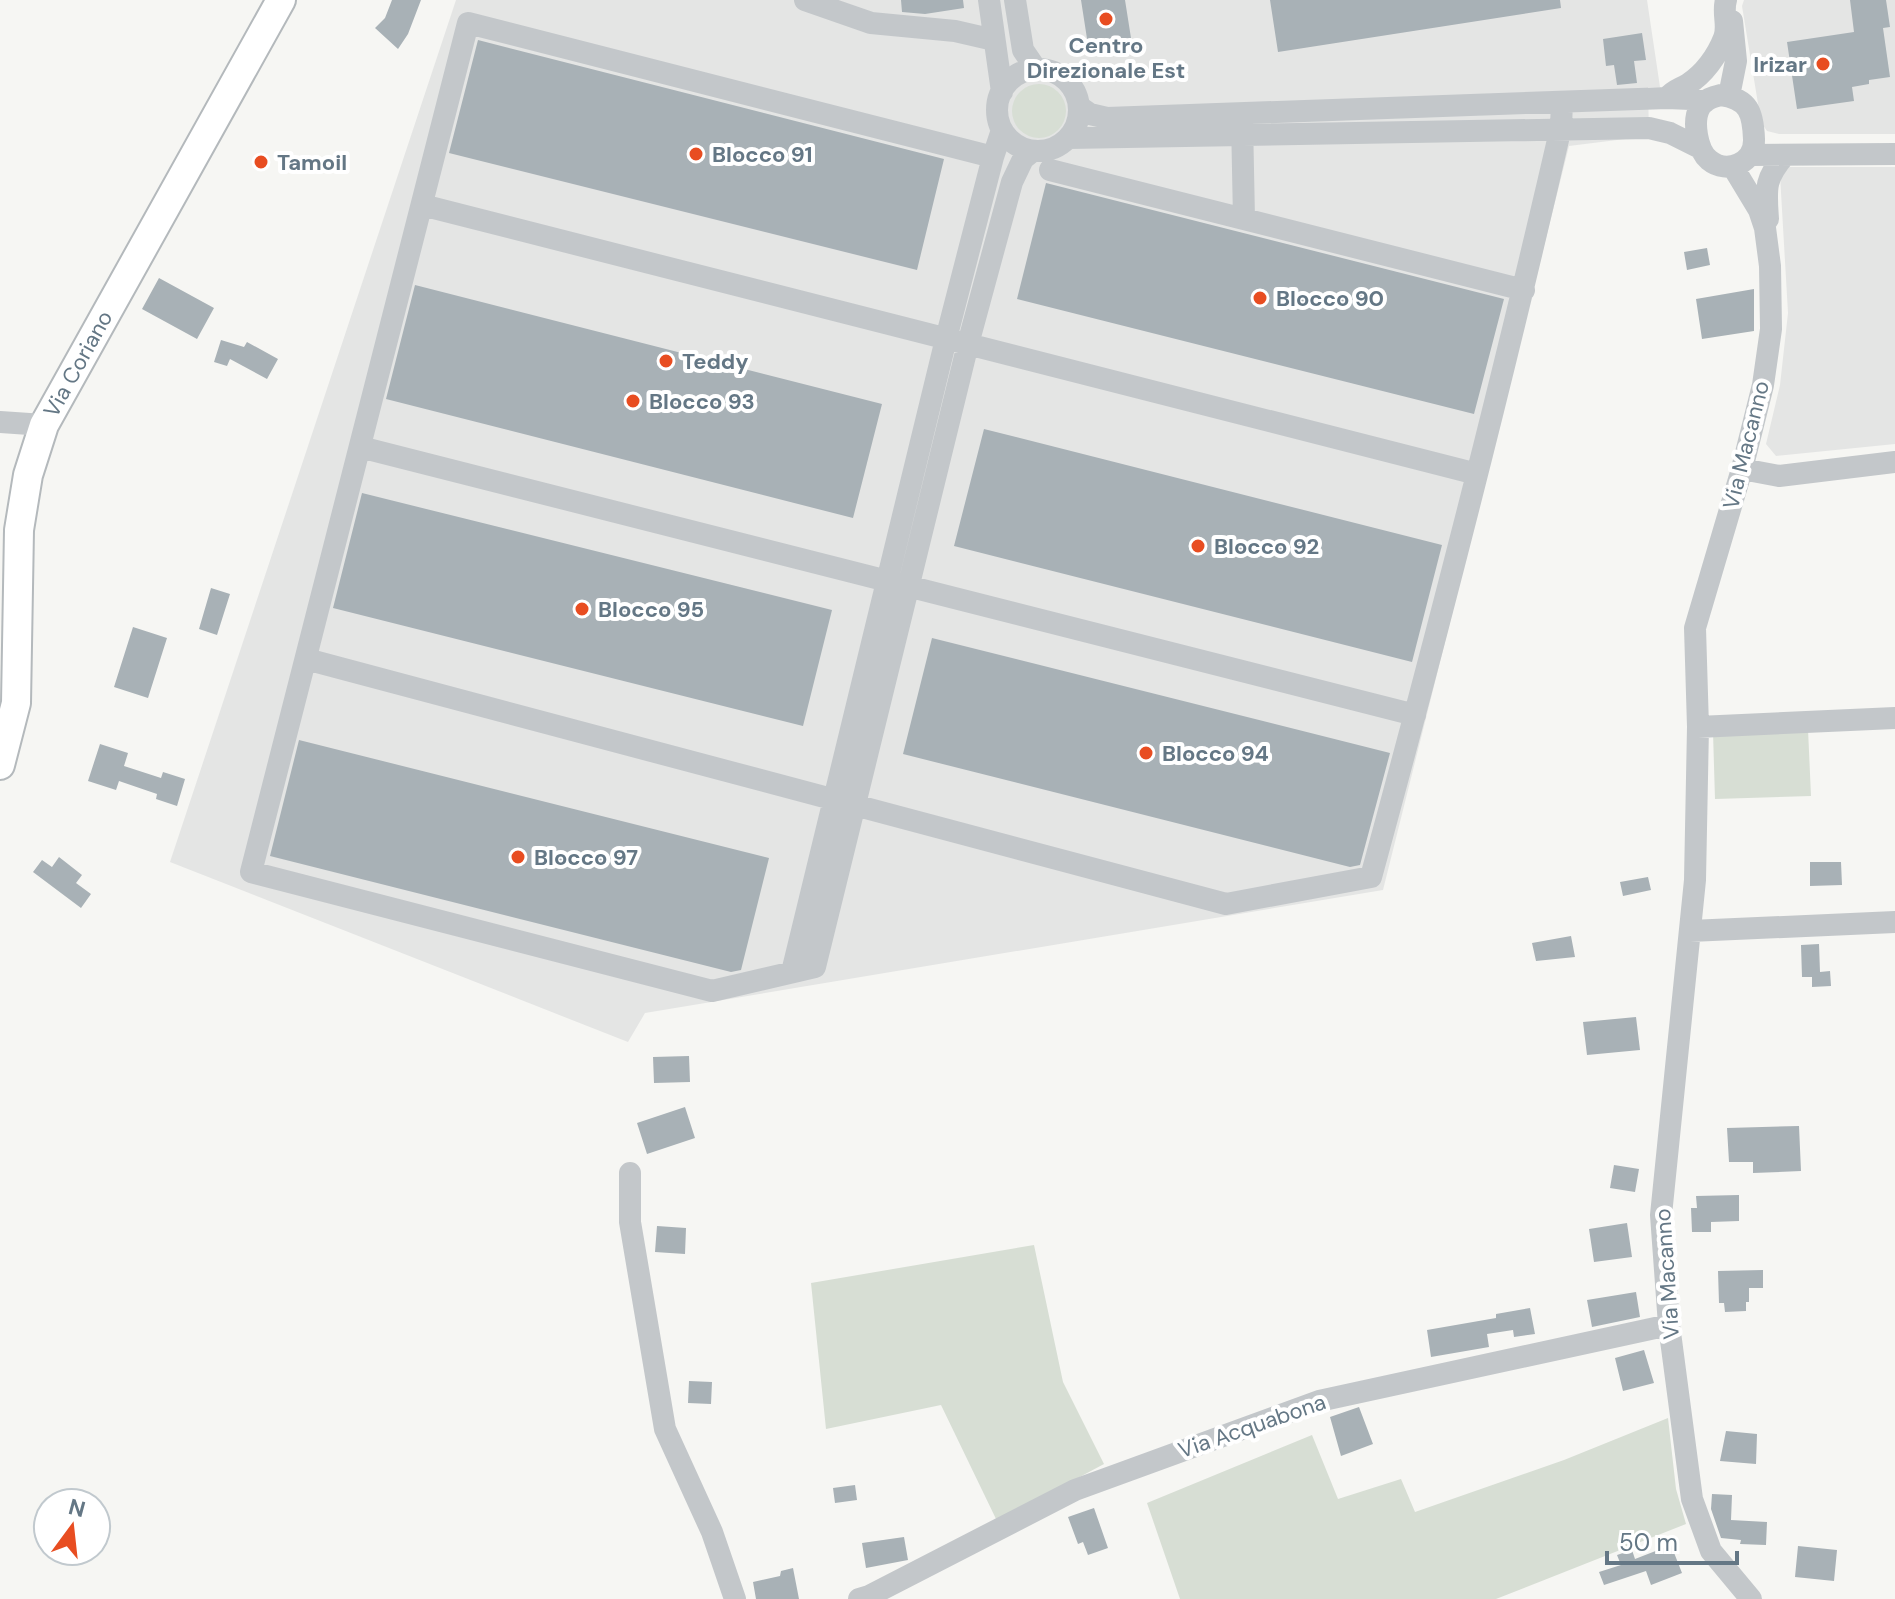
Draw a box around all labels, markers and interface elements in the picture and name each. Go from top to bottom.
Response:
marker: Centro Direzionale Est [1097,10,1115,28]
place label: Centro Direzionale Est [1027,31,1185,85]
place label: Irizar [1753,50,1807,79]
marker: Irizar [1814,55,1832,73]
place label: Blocco 91 [712,140,812,169]
marker: Blocco 91 [687,145,705,163]
place label: Tamoil [277,148,347,177]
marker: Tamoil [252,153,270,171]
place label: Blocco 90 [1276,284,1384,313]
marker: Blocco 90 [1251,289,1269,307]
street label: Via Coriano [37,305,119,423]
place label: Teddy [682,347,749,376]
marker: Teddy [657,352,675,370]
street label: Via Macanno [1716,378,1776,512]
place label: Blocco 93 [649,387,755,416]
marker: Blocco 93 [624,392,642,410]
place label: Blocco 92 [1214,532,1319,561]
marker: Blocco 92 [1189,537,1207,555]
place label: Blocco 95 [598,595,704,624]
marker: Blocco 95 [573,600,591,618]
place label: Blocco 94 [1162,739,1269,768]
marker: Blocco 94 [1137,744,1155,762]
place label: Blocco 97 [534,843,638,872]
marker: Blocco 97 [509,848,527,866]
street label: Via Macanno [1648,1208,1686,1340]
street label: Via Acquabona [1174,1387,1330,1465]
north arrow [32,1487,112,1567]
text: N [66,1492,89,1524]
scale bar [1607,1515,1737,1565]
text: 50 m [1619,1527,1678,1558]

